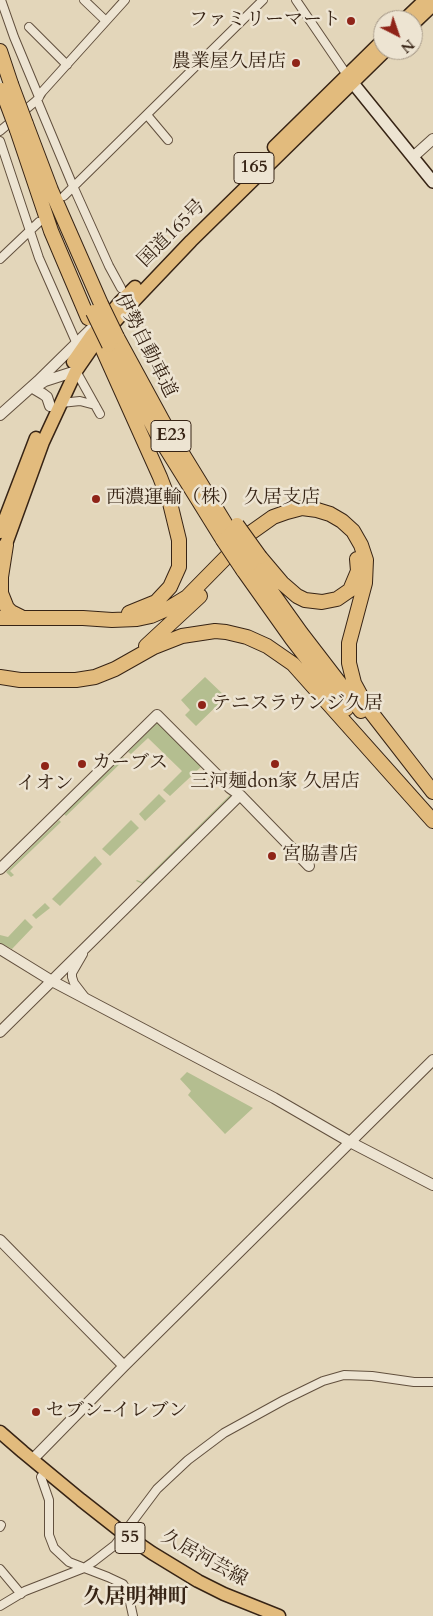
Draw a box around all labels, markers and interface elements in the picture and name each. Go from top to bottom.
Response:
place label: ファミリーマート [189,10,341,32]
north arrow [373,10,423,60]
marker: ファミリーマート [345,15,357,27]
text: N [397,35,418,57]
place label: 農業屋久居店 [172,52,286,74]
marker: 農業屋久居店 [290,57,302,69]
road number: 165 [234,152,274,184]
street label: 国道165号 [133,195,211,273]
street label: 伊勢自動車道 [109,290,181,402]
road number: E23 [151,421,191,452]
place label: 西濃運輸（株） 久居支店 [106,488,320,510]
marker: 西濃運輸（株） 久居支店 [90,493,102,505]
place label: テニスラウンジ久居 [212,694,383,716]
marker: テニスラウンジ久居 [196,699,208,711]
place label: カーブス [92,753,168,775]
marker: カーブス [76,758,88,770]
marker: 三河麺don家 久居店 [269,758,281,770]
marker: イオン [39,760,51,772]
place label: 三河麺don家 久居店 [190,772,360,794]
place label: イオン [17,774,73,796]
place label: 宮脇書店 [282,845,358,867]
marker: 宮脇書店 [266,850,278,862]
place label: セブン-イレブン [46,1401,187,1423]
marker: セブン-イレブン [30,1406,42,1418]
road number: 55 [115,1522,145,1554]
street label: 久居河芸線 [157,1526,251,1592]
district label: 久居明神町 [84,1585,188,1611]

